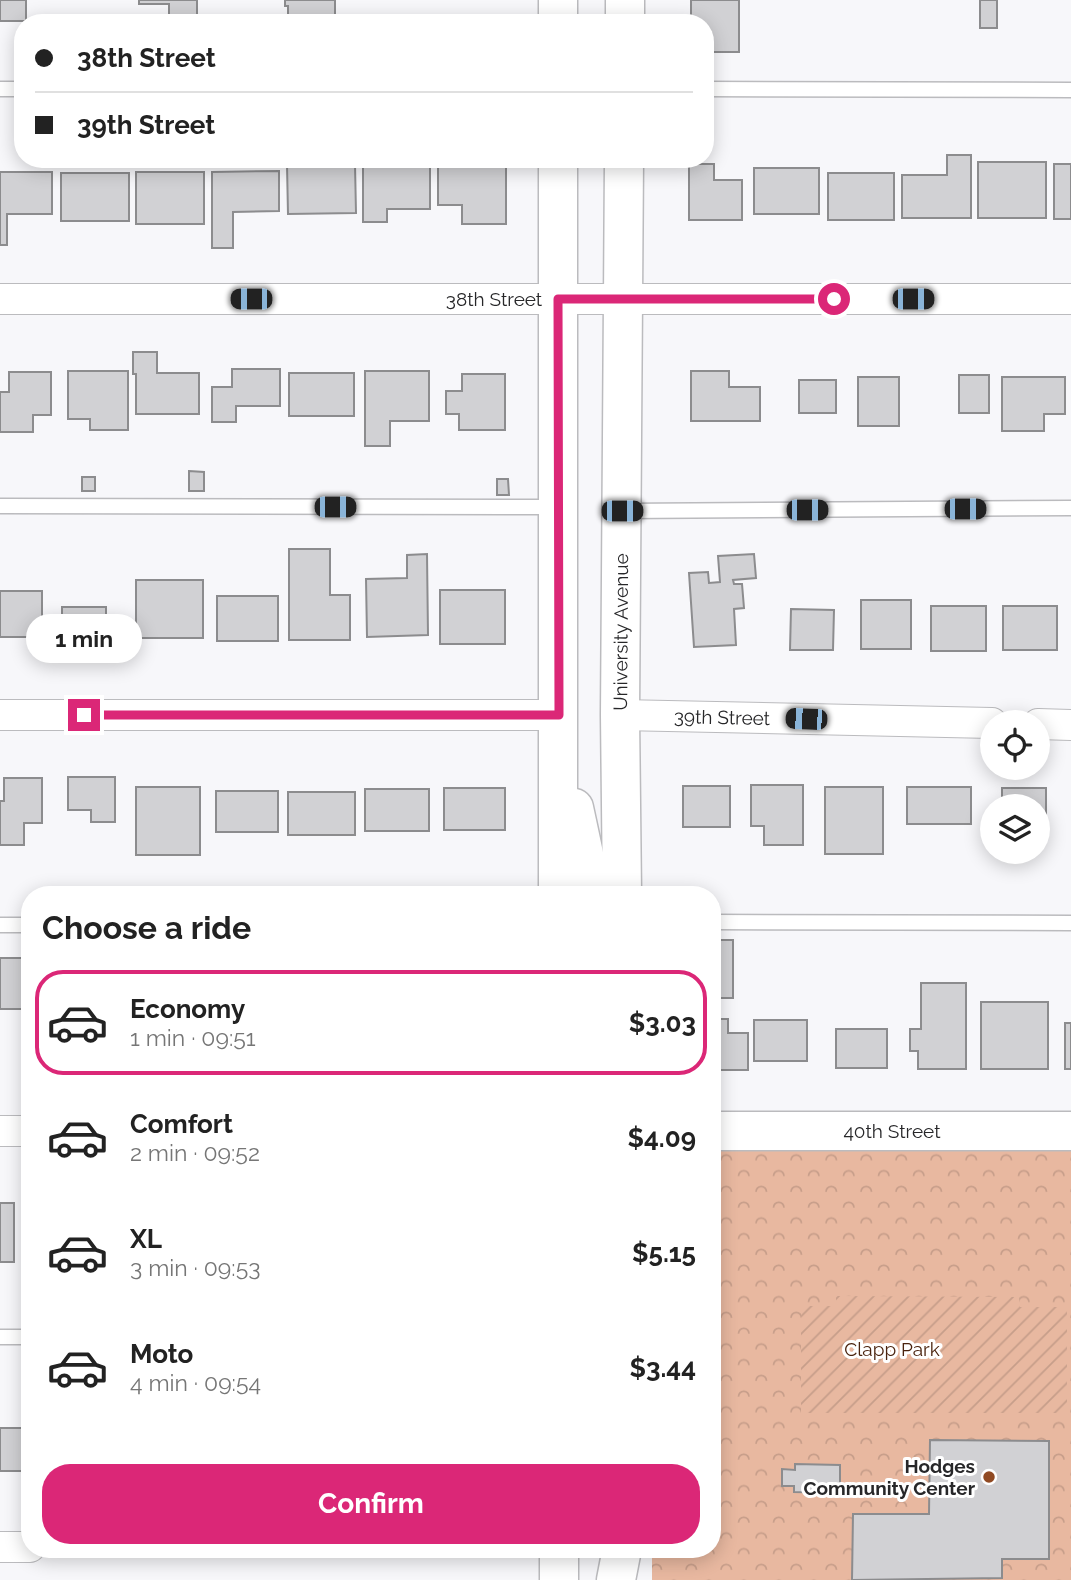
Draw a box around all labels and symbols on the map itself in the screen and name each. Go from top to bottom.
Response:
route start [818,283,850,315]
street label: 38th Street [446,288,543,310]
car [231,289,273,310]
car [893,289,935,310]
car [315,497,357,518]
car [945,499,987,520]
car [787,500,829,521]
car [602,501,644,522]
street label: University Avenue [609,553,632,711]
callout: 1 min [26,614,142,662]
route end [68,699,100,731]
street label: 39th Street [674,705,771,729]
car [785,708,828,730]
street label: 40th Street [843,1120,941,1142]
park label: Clapp Park [844,1338,940,1360]
place label: Hodges Community Center [804,1455,976,1499]
marker: Hodges Community Center [981,1469,997,1485]

